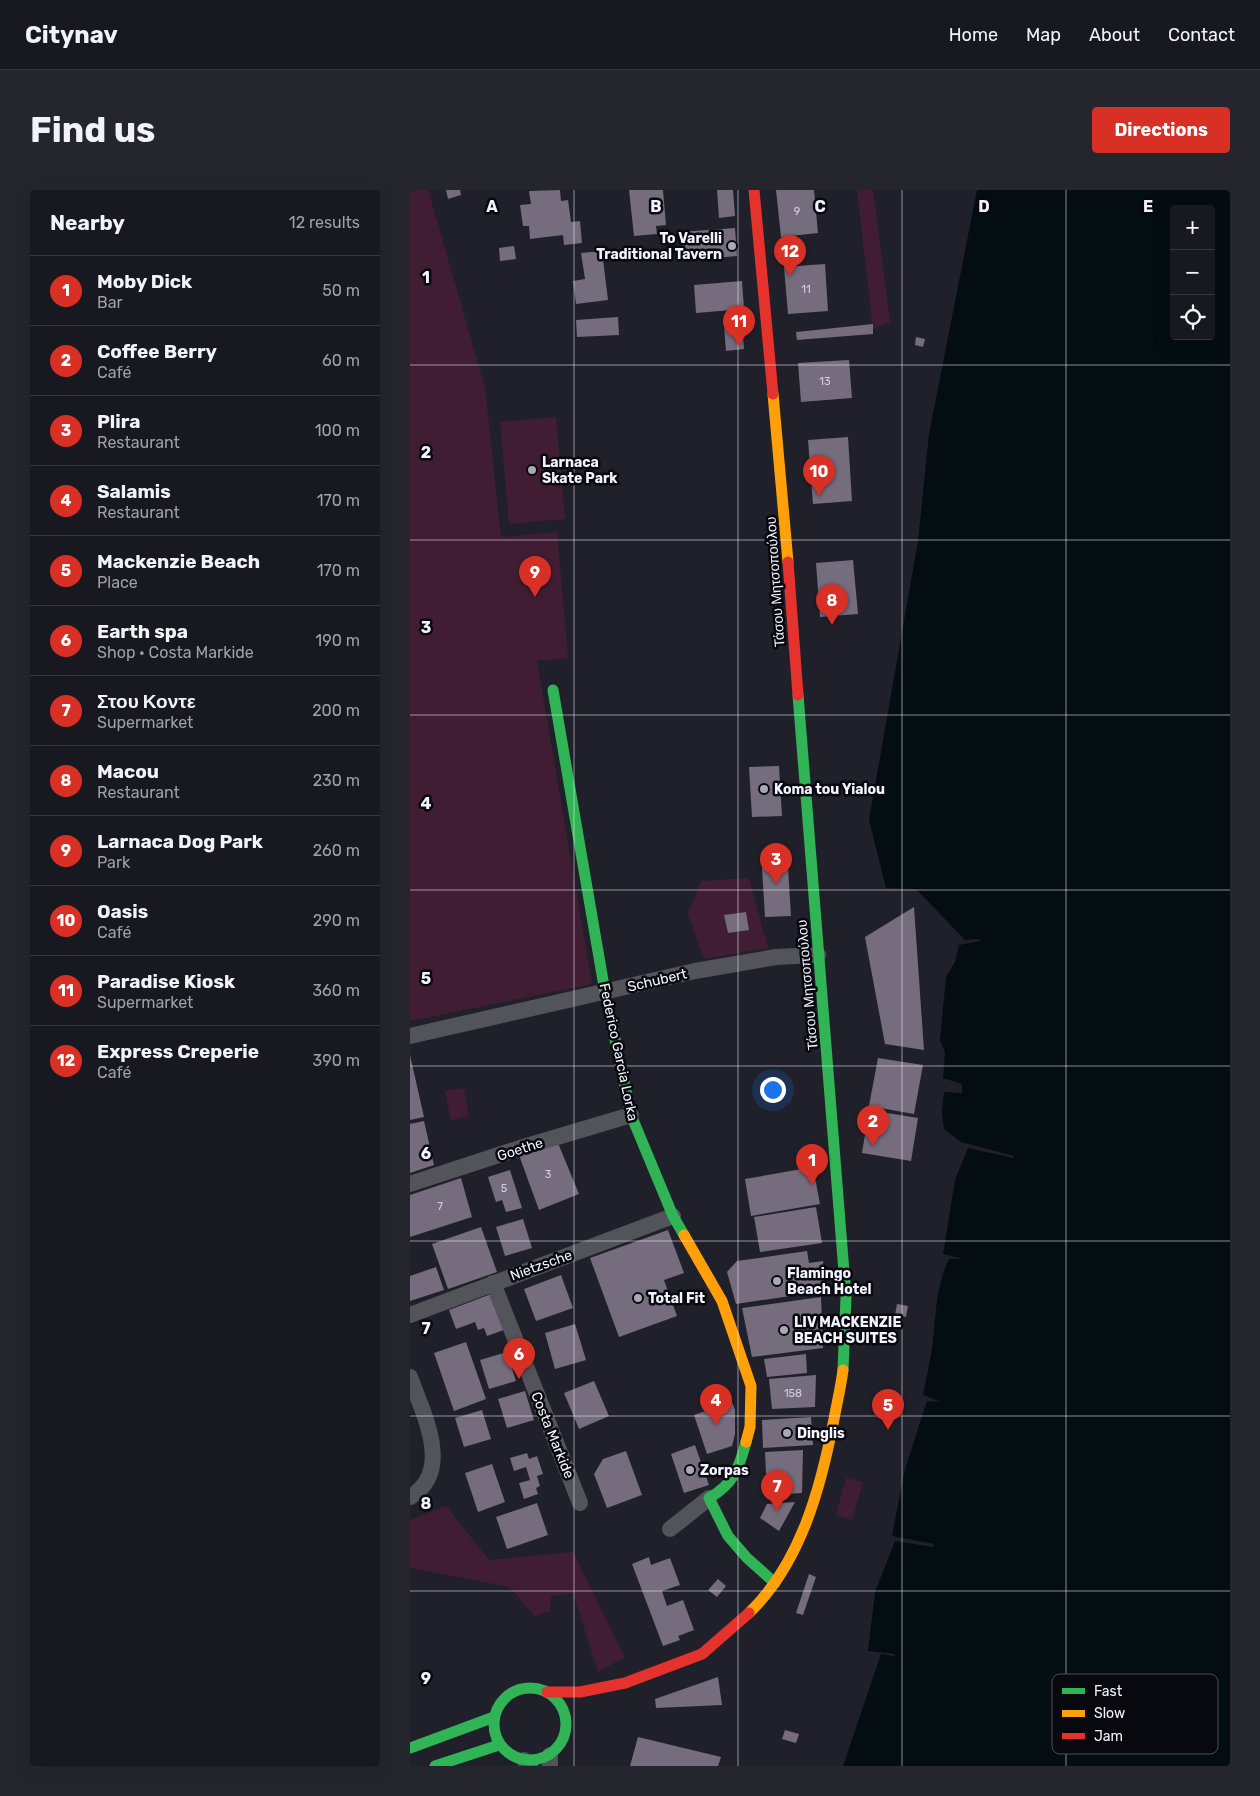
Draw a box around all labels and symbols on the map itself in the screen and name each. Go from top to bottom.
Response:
text: A [486,197,498,216]
text: B [650,197,662,216]
text: C [814,197,826,216]
text: D [978,197,990,216]
text: E [1143,197,1153,216]
house number: 9 [794,205,800,218]
place label: To Varelli Traditional Tavern [596,230,722,263]
pin: 12 [774,235,806,276]
marker: To Varelli Traditional Tavern [726,240,738,252]
text: 1 [422,268,430,287]
house number: 11 [801,283,811,296]
pin: 11 [723,305,755,346]
house number: 13 [819,375,831,388]
text: 2 [421,443,431,462]
place label: Larnaca Skate Park [542,454,618,487]
pin: 10 [803,455,835,496]
marker: Larnaca Skate Park [526,464,538,476]
street label: Τάσου Μητσοπούλου [762,516,789,648]
pin: 9 [519,556,551,597]
pin: 8 [816,584,848,625]
text: 3 [421,618,431,637]
place label: Koma tou Yialou [774,781,885,798]
marker: Koma tou Yialou [758,783,770,795]
text: 4 [421,794,432,813]
pin: 3 [760,843,792,884]
street label: Τάσου Μητσοπούλου [793,919,822,1051]
street label: Schubert [626,965,689,996]
text: 5 [421,969,431,988]
street label: Federico Garcia Lorka [596,982,641,1123]
your location [760,1077,786,1103]
pin: 2 [857,1105,889,1146]
street label: Goethe [495,1134,545,1165]
text: 6 [421,1144,431,1163]
pin: 1 [796,1144,828,1185]
house number: 3 [545,1168,552,1181]
house number: 5 [501,1182,508,1195]
house number: 7 [437,1200,443,1213]
street label: Nietzsche [508,1246,575,1285]
place label: Flamingo Beach Hotel [787,1265,872,1298]
marker: Flamingo Beach Hotel [771,1275,783,1287]
place label: Total Fit [648,1290,706,1307]
marker: Total Fit [632,1292,644,1304]
place label: LIV MACKENZIE BEACH SUITES [794,1314,901,1347]
text: 7 [421,1319,431,1338]
marker: LIV MACKENZIE BEACH SUITES [778,1324,790,1336]
pin: 6 [503,1338,535,1379]
pin: 4 [700,1384,732,1425]
house number: 158 [784,1387,802,1400]
street label: Costa Markide [527,1389,578,1481]
pin: 5 [872,1389,904,1430]
place label: Dinglis [797,1425,845,1442]
marker: Dinglis [781,1427,793,1439]
place label: Zorpas [700,1462,749,1479]
marker: Zorpas [684,1464,696,1476]
pin: 7 [761,1470,793,1511]
text: 8 [421,1494,432,1513]
text: 9 [421,1669,431,1688]
legend [1052,1674,1218,1754]
text: Fast [1094,1683,1123,1700]
text: Slow [1094,1705,1125,1722]
text: Jam [1094,1728,1123,1745]

